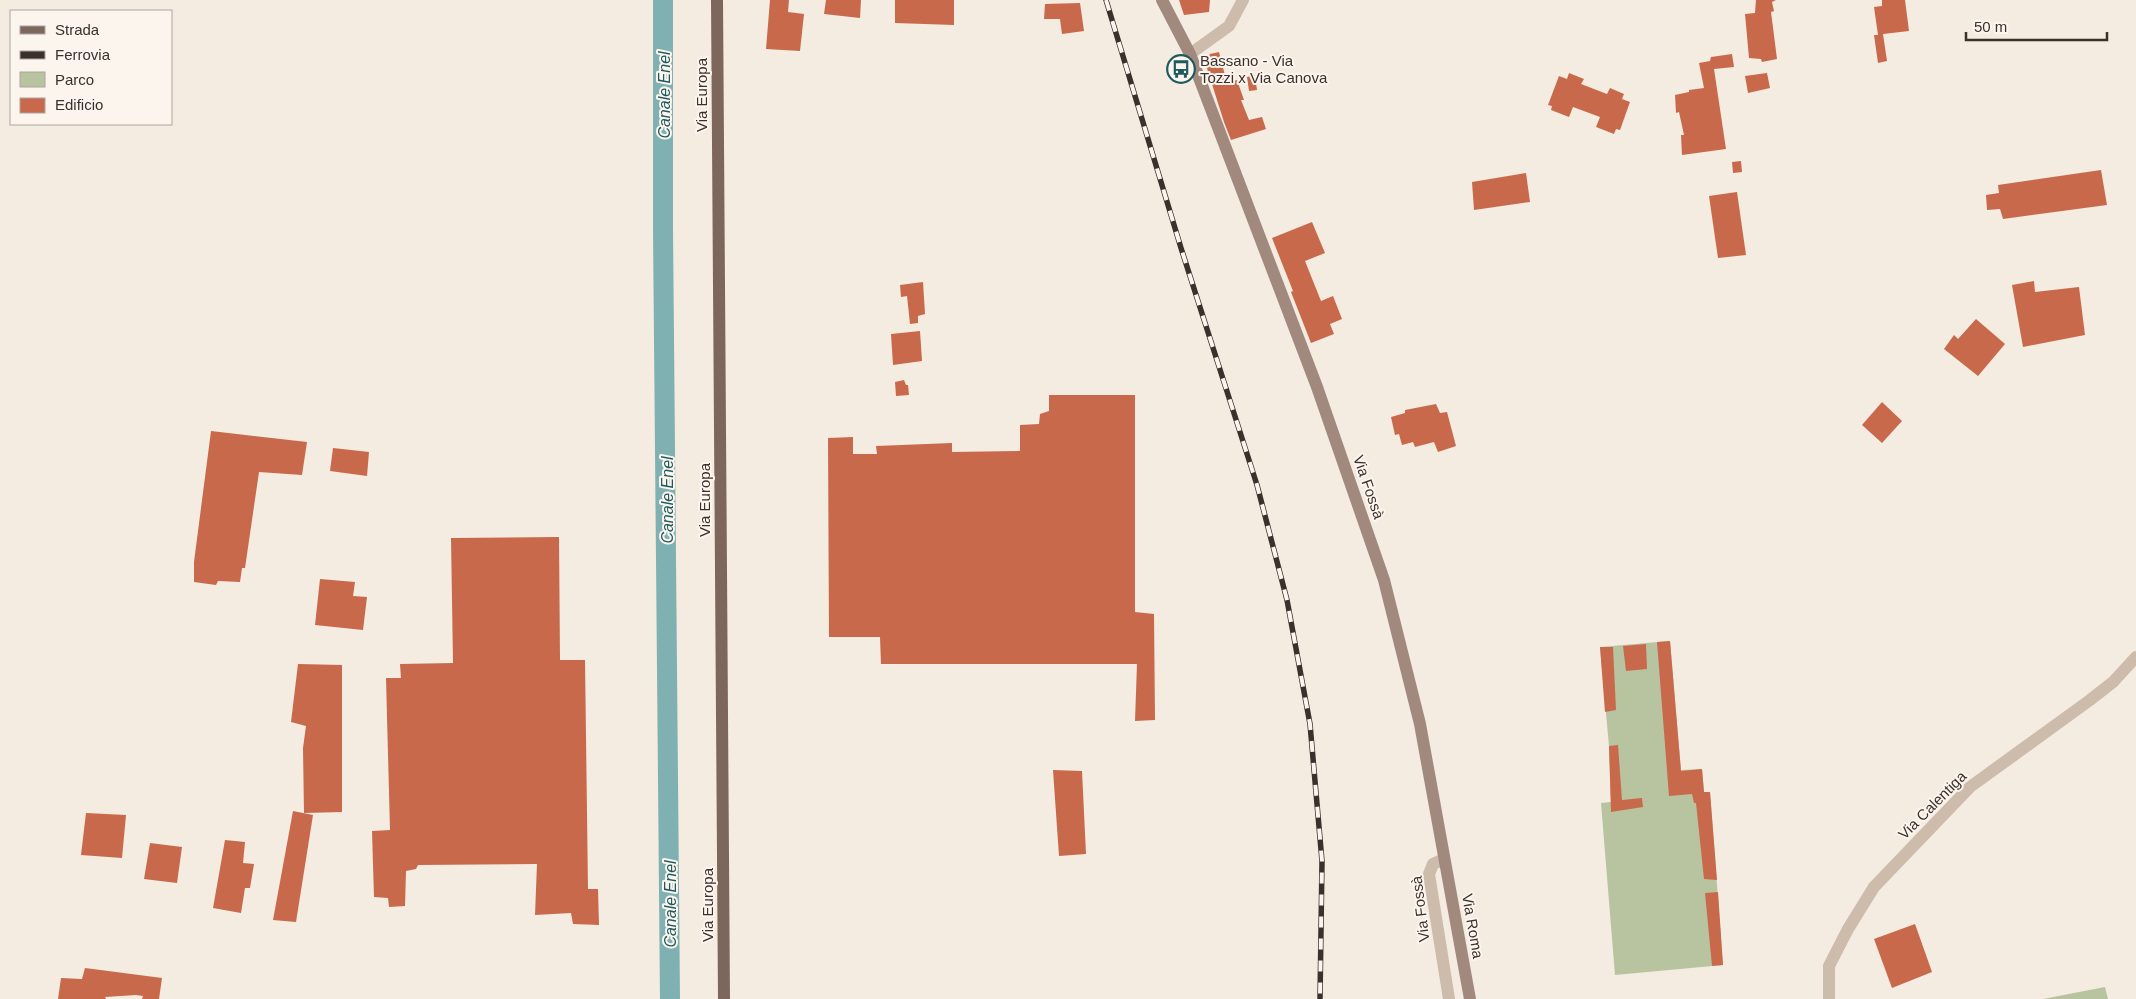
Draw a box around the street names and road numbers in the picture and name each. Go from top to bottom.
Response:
street label: Via Europa [693,57,710,132]
street label: Via Fossà [1350,453,1388,522]
street label: Via Europa [696,462,713,537]
street label: Via Calentiga [1895,767,1970,842]
street label: Via Europa [699,867,716,942]
street label: Via Fossà [1407,874,1432,943]
street label: Via Roma [1459,892,1487,960]

